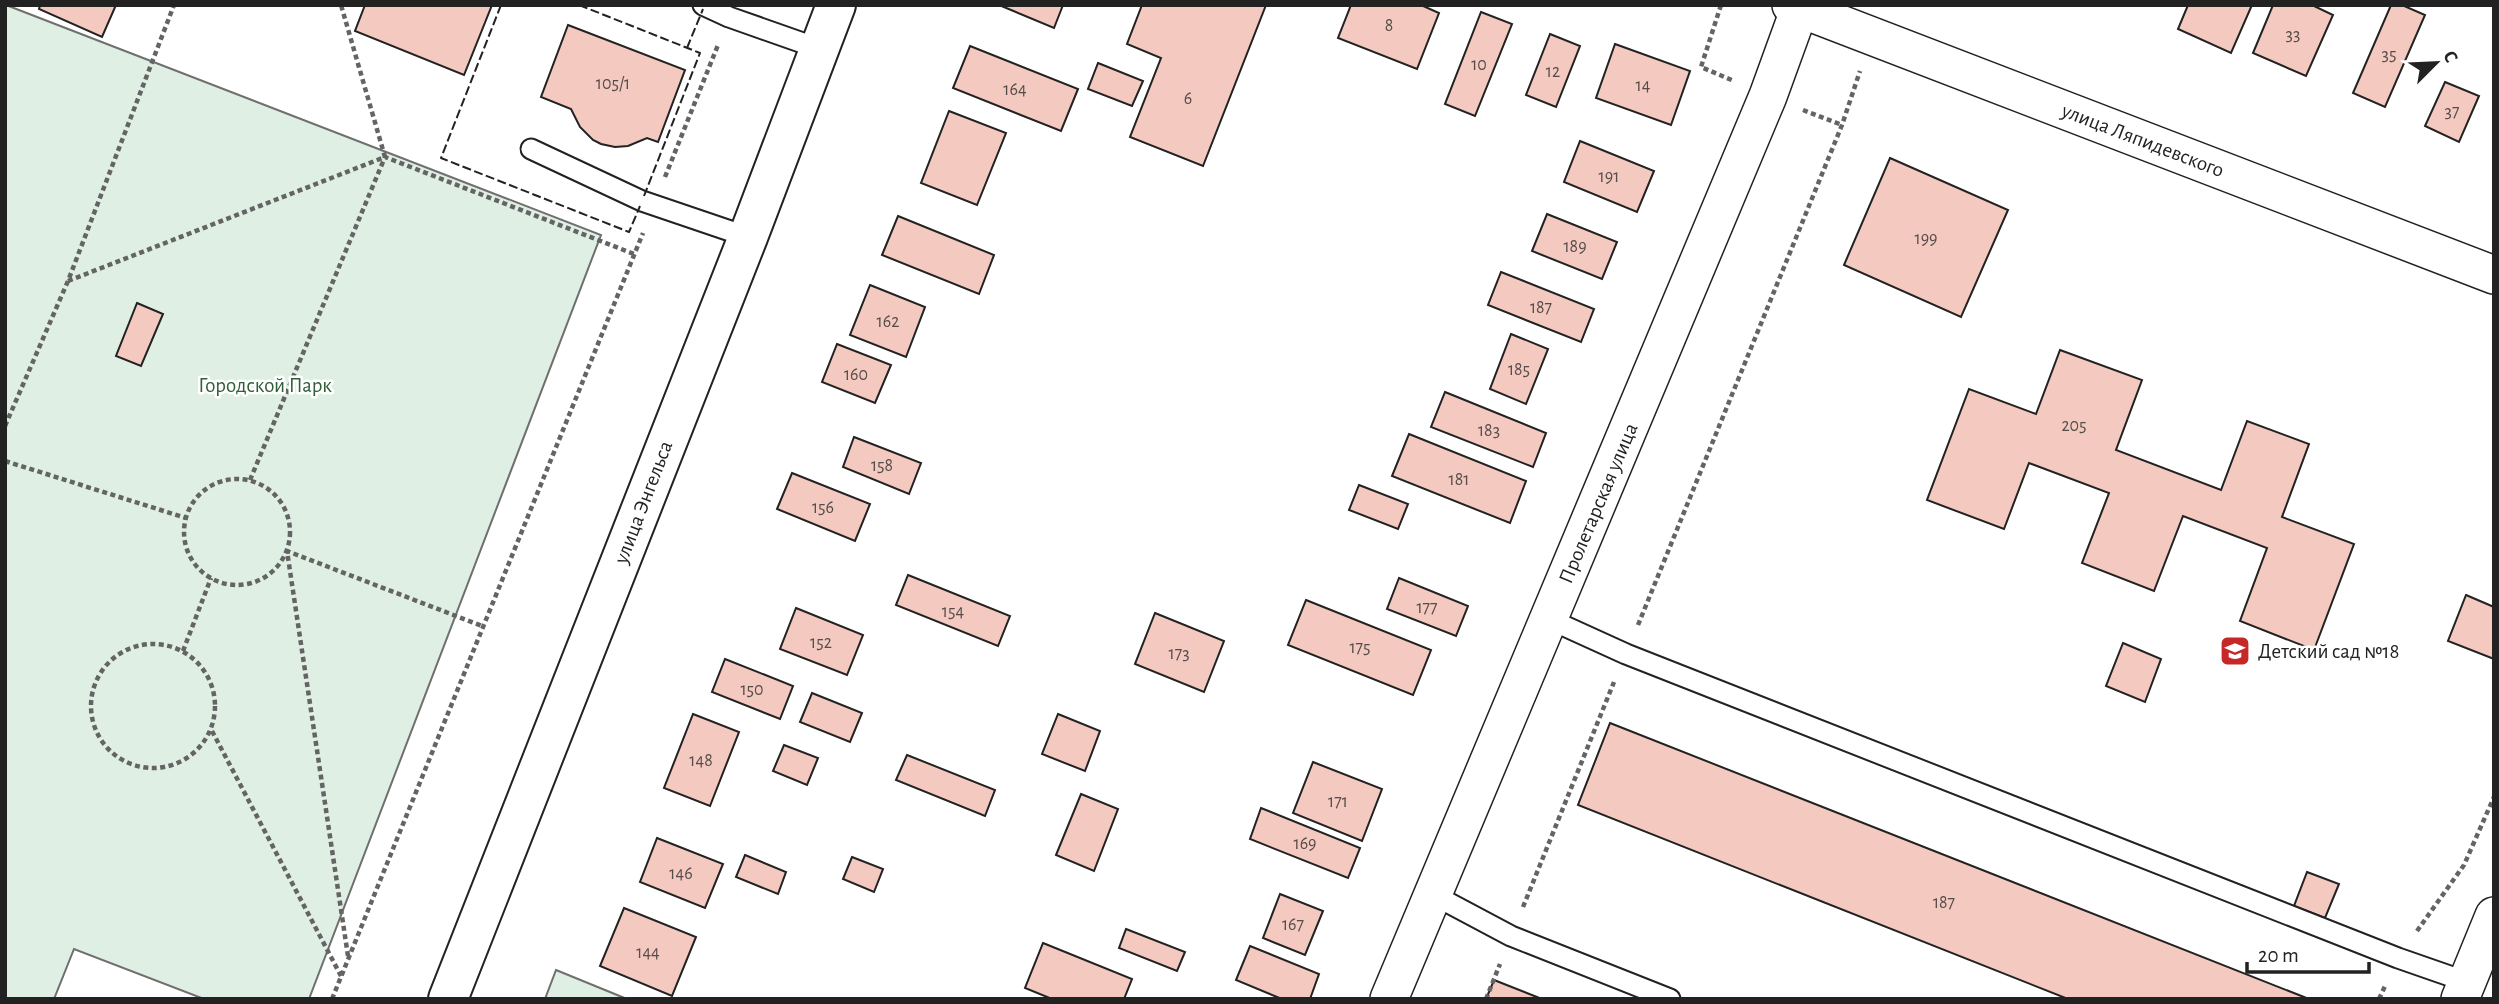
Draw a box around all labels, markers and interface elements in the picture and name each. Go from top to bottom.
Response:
house number: 8 [1385,17,1393,35]
house number: 33 [2286,26,2300,44]
north arrow [2401,28,2471,98]
house number: 35 [2382,46,2396,64]
text: С [2439,48,2461,65]
house number: 10 [1471,56,1487,74]
house number: 12 [1546,63,1560,81]
house number: 105/1 [596,75,630,93]
house number: 14 [1636,77,1651,95]
house number: 164 [1003,81,1027,99]
house number: 6 [1184,90,1192,108]
street label: улица Ляпидевского [2058,100,2227,181]
house number: 37 [2445,103,2459,121]
house number: 191 [1599,168,1619,186]
house number: 199 [1914,230,1938,248]
house number: 189 [1563,238,1587,256]
house number: 187 [1530,299,1552,317]
house number: 162 [877,313,899,331]
house number: 185 [1508,361,1530,379]
house number: 160 [844,366,868,384]
park label: Городской Парк [198,375,332,396]
house number: 205 [2061,417,2087,435]
street label: Пролетарская улица [1555,420,1642,586]
house number: 183 [1478,422,1500,440]
street label: улица Энгельса [610,438,677,567]
house number: 158 [871,457,893,475]
house number: 181 [1449,471,1469,489]
house number: 156 [812,499,834,517]
house number: 177 [1416,599,1438,617]
house number: 154 [942,603,965,621]
house number: 152 [810,634,832,652]
school or university icon: Детский сад №18 [2218,634,2252,668]
house number: 175 [1349,639,1371,657]
place label: Детский сад №18 [2258,641,2400,662]
house number: 173 [1168,645,1190,663]
house number: 150 [740,681,764,699]
house number: 148 [689,752,713,770]
house number: 171 [1328,793,1348,811]
house number: 169 [1293,835,1317,853]
house number: 146 [669,865,693,883]
house number: 187 [1933,894,1955,912]
house number: 167 [1282,916,1304,934]
scale bar [2247,930,2370,974]
house number: 144 [636,944,660,962]
text: 20 m [2258,945,2299,966]

